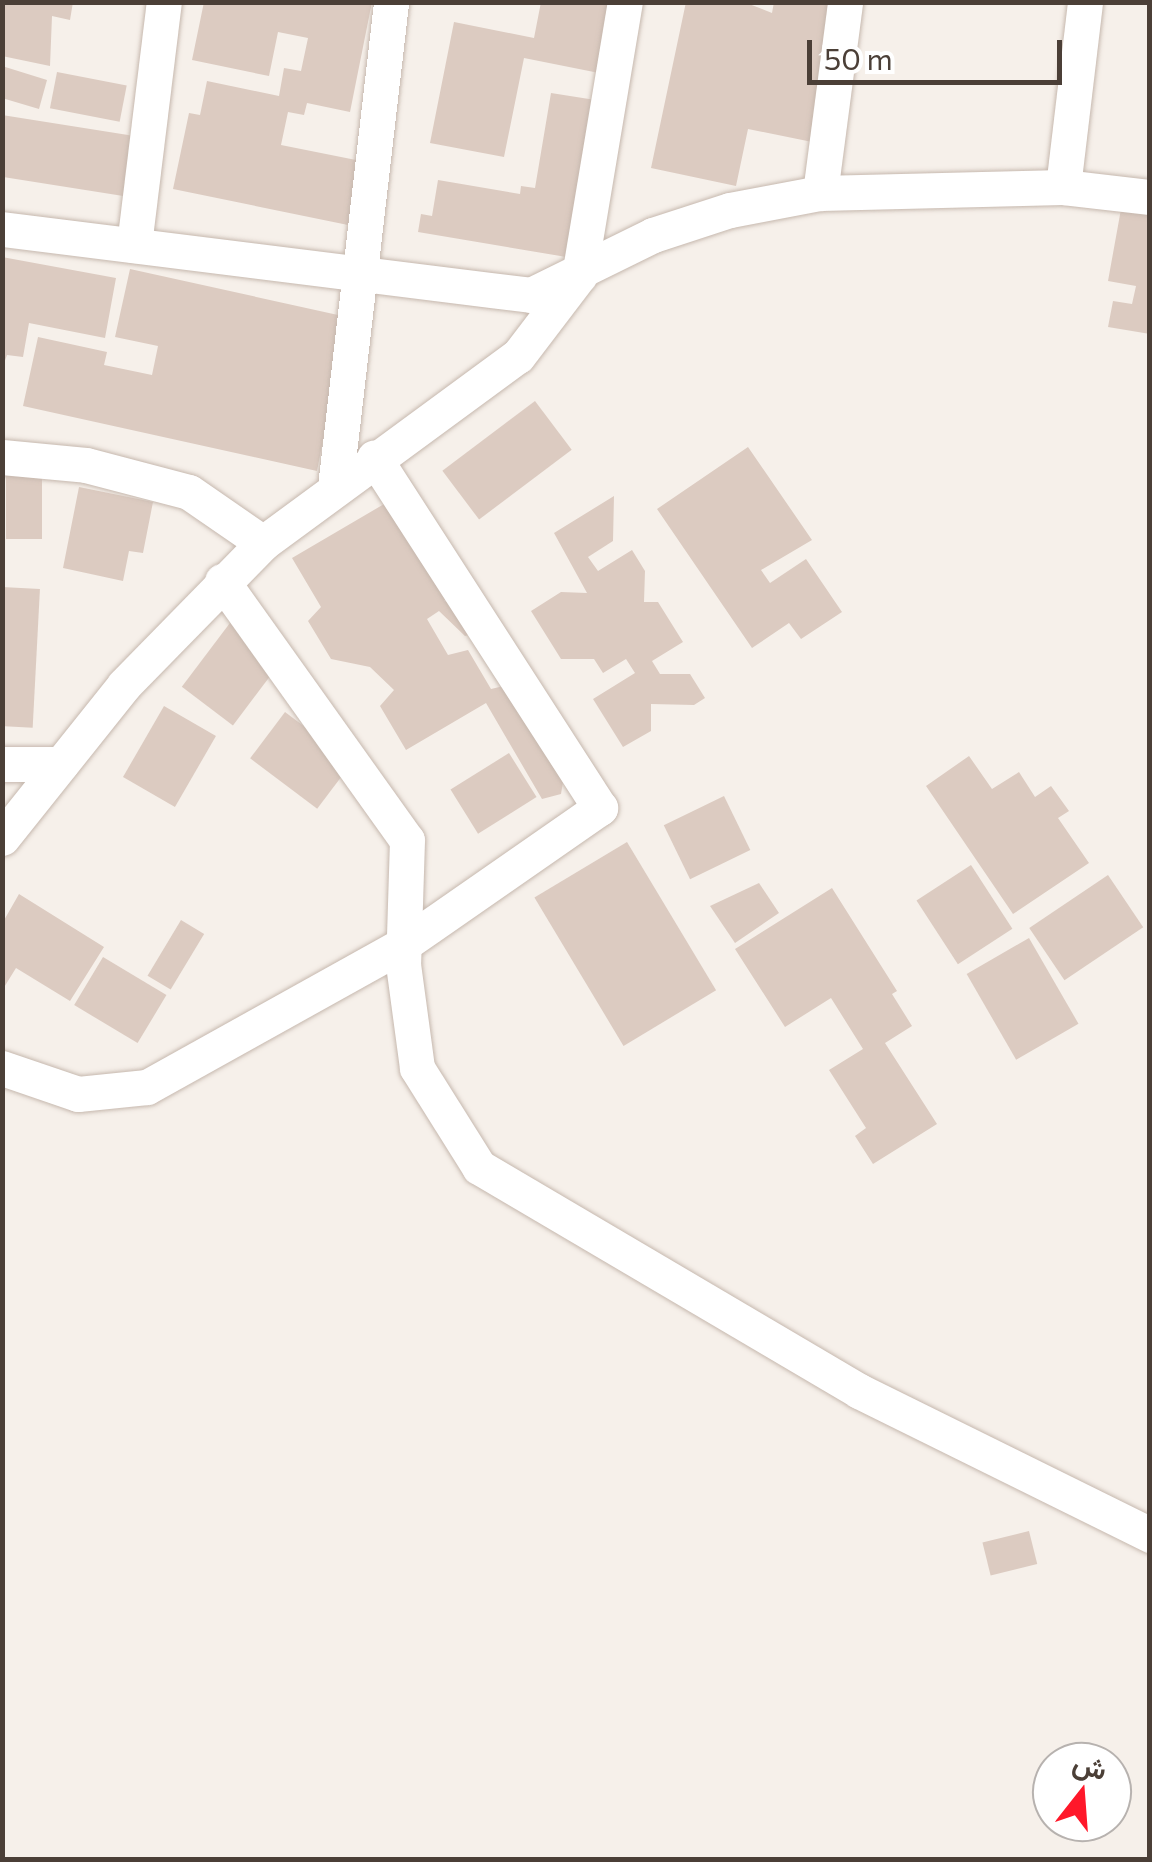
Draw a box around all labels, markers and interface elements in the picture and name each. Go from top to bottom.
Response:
scale bar [812,20,1067,82]
text: 50 m [824,39,893,76]
north arrow [1032,1742,1132,1842]
text: ش [1069,1744,1111,1786]

